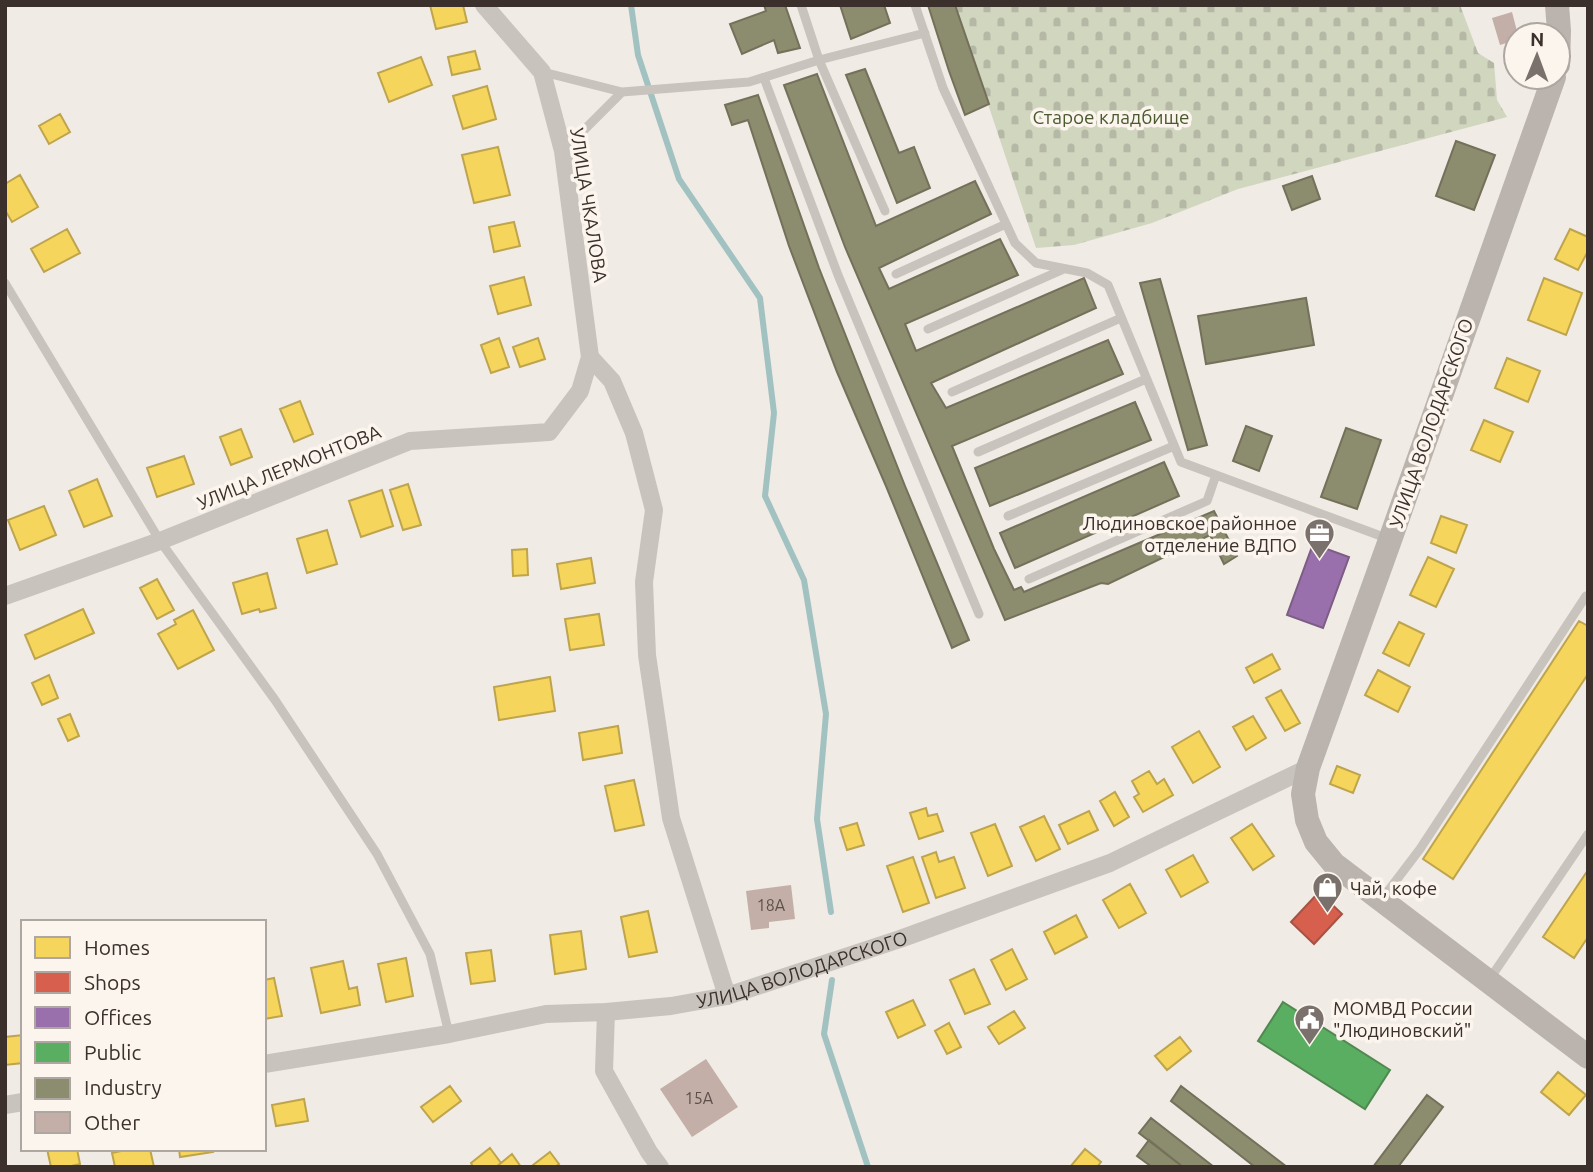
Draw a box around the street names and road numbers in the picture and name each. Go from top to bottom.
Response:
street label: УЛИЦА ЧКАЛОВА [566,126,612,284]
street label: УЛИЦА ВОЛОДАРСКОГО [1385,315,1477,531]
street label: УЛИЦА ЛЕРМОНТОВА [194,420,385,514]
street label: УЛИЦА ВОЛОДАРСКОГО [695,926,910,1012]

